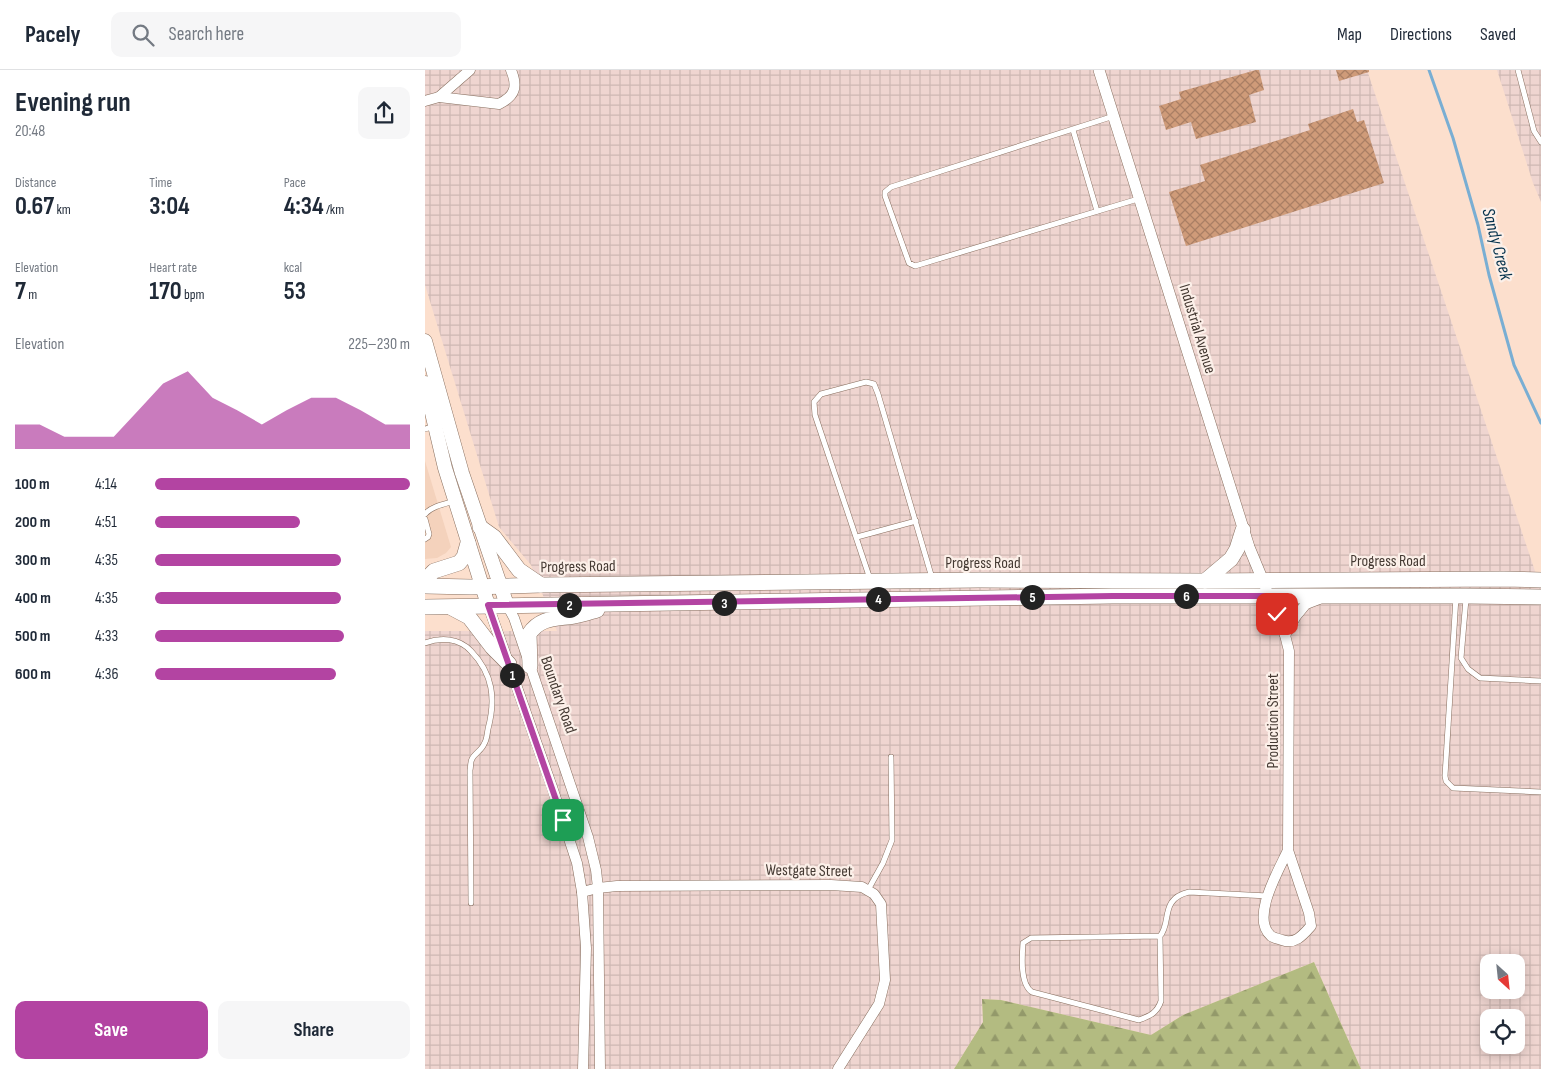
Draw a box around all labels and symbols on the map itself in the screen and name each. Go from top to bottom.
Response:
water label: Sandy Creek [1477,206,1517,283]
street label: Industrial Avenue [1174,282,1220,376]
street label: Progress Road [1350,552,1426,571]
street label: Progress Road [945,554,1021,573]
street label: Progress Road [540,557,616,577]
pin: 5 [1019,584,1045,610]
pin: 6 [1173,584,1199,608]
pin: 4 [865,586,891,612]
pin: 3 [711,590,737,616]
pin: 2 [557,592,581,618]
pin [1256,593,1298,635]
street label: Boundary Road [536,654,580,736]
pin: 1 [499,662,525,688]
street label: Production Street [1264,673,1283,769]
pin [542,799,584,841]
street label: Westgate Street [765,861,853,881]
north arrow [1480,954,1525,999]

